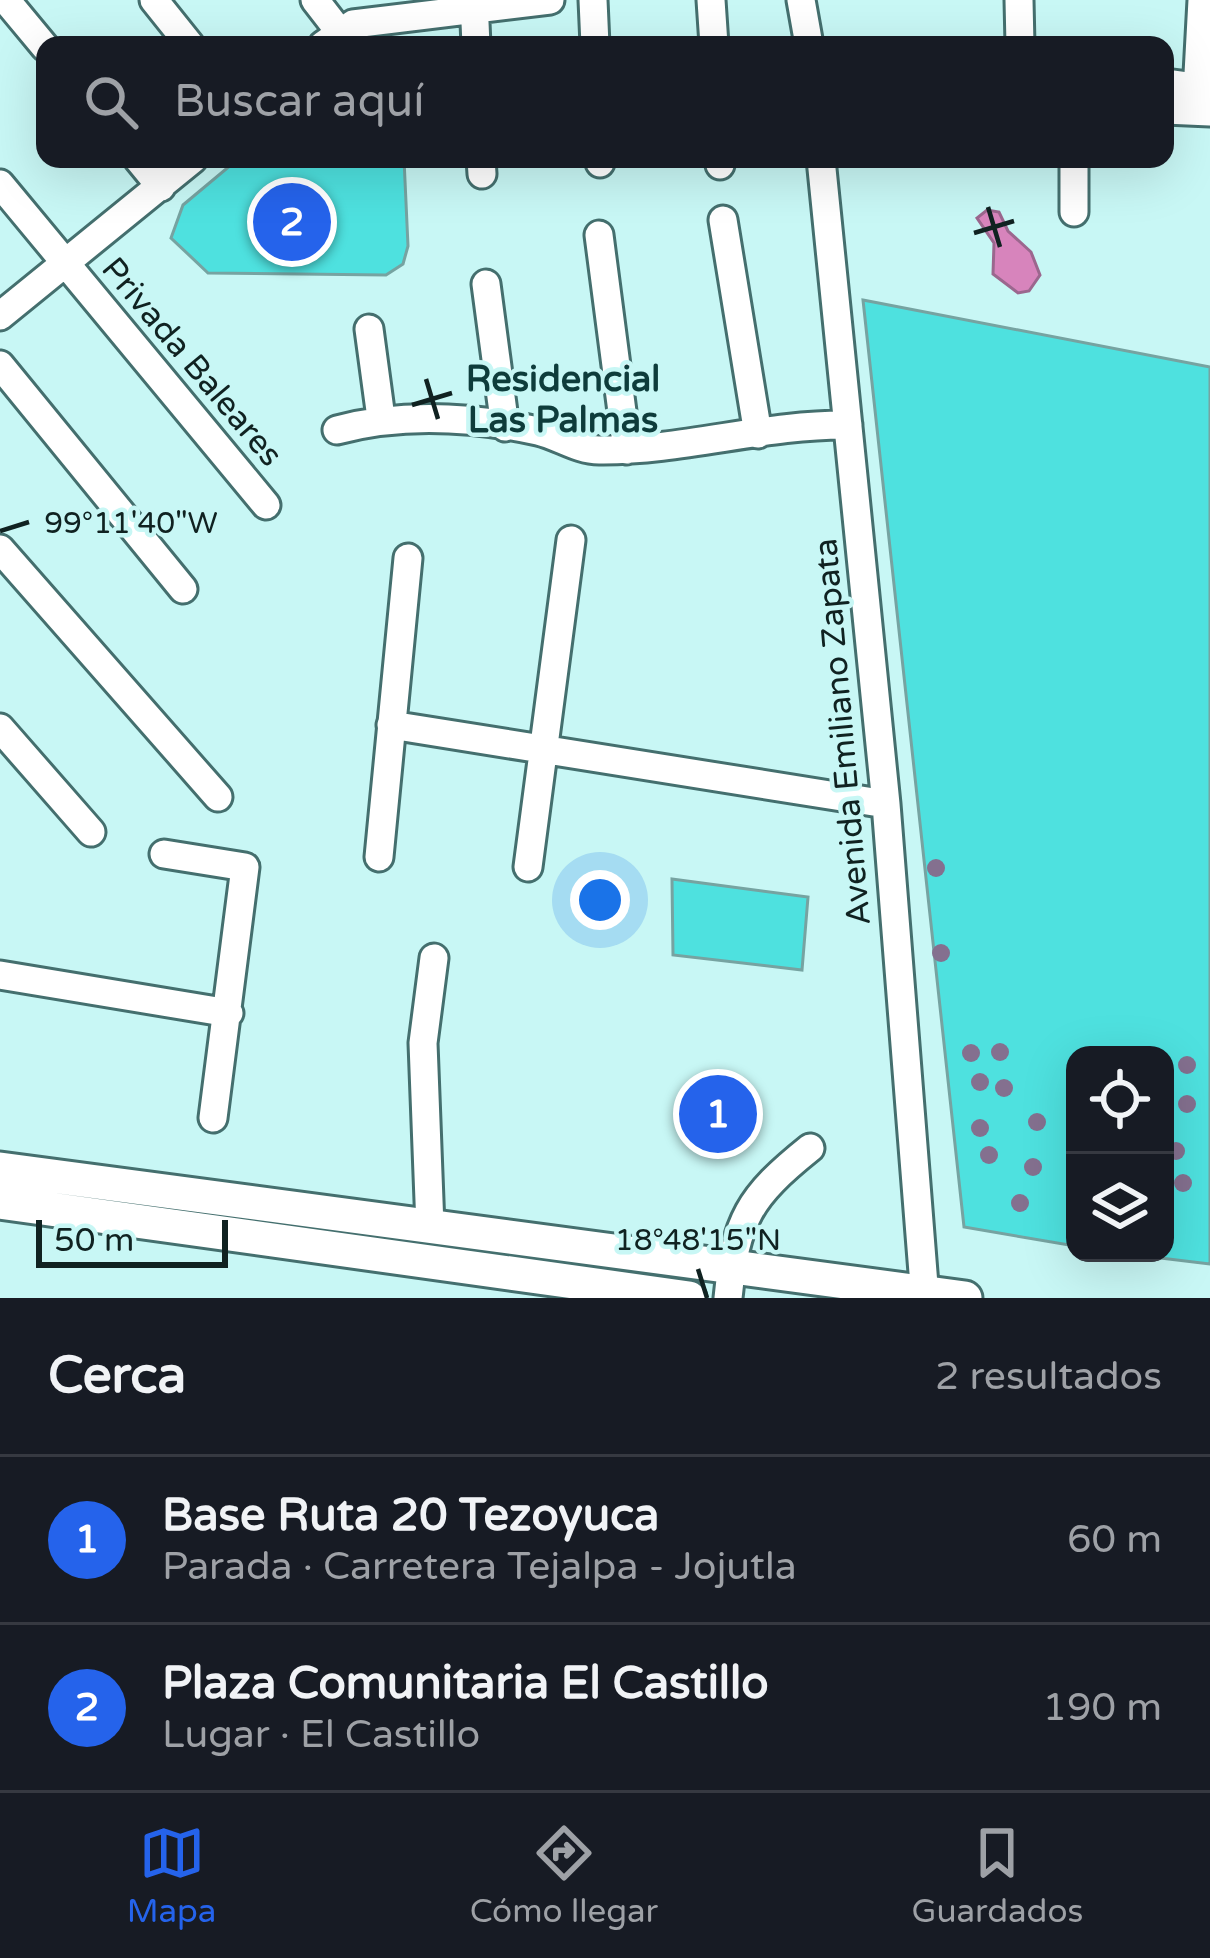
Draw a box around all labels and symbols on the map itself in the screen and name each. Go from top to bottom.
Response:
pin: 2 [253,177,331,267]
street label: Privada Baleares [93,250,290,474]
district label: Residencial Las Palmas [466,358,660,442]
text: 99°11'40"W [44,505,218,542]
street label: Avenida Emiliano Zapata [806,537,879,927]
your location [570,870,630,930]
pin: 1 [679,1069,757,1159]
scale bar [36,1214,228,1267]
text: 18°48'15"N [615,1222,781,1259]

